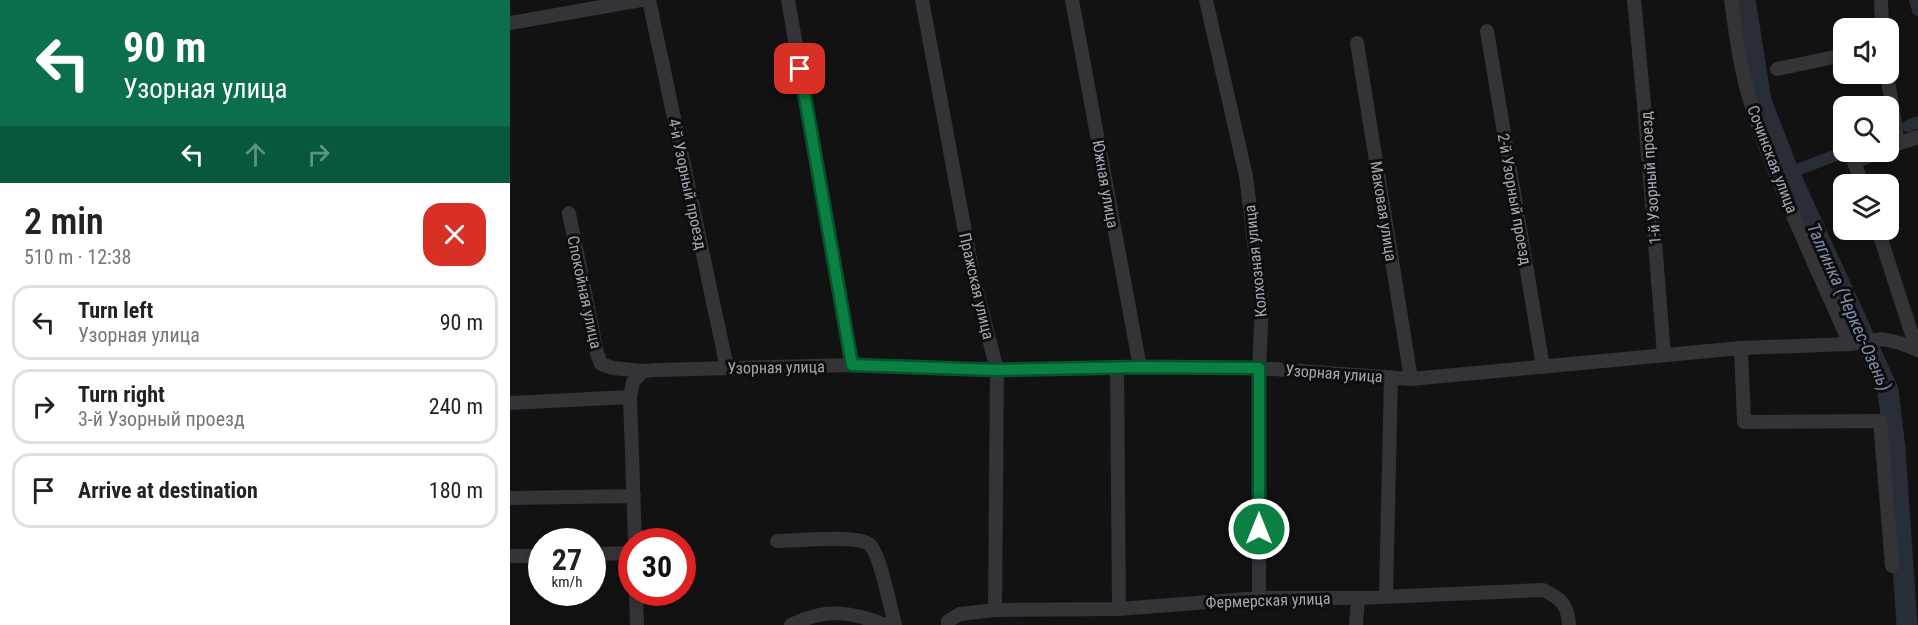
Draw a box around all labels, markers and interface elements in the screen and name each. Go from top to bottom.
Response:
map controls [1833,18,1899,240]
button: sound [1833,18,1899,84]
text: 90 m [123,23,206,72]
icon: left [24,24,102,102]
pin [774,43,825,94]
icon: arrive [783,52,816,85]
text: Узорная улица [123,73,287,105]
button: search [1833,96,1899,162]
street label: Сочинская улица [1743,103,1802,216]
street label: 1-й Узорный проезд [1636,110,1665,245]
street label: 4-й Узорный проезд [664,117,711,252]
street label: 2-й Узорный проезд [1494,132,1536,267]
icon: left [176,138,209,171]
icon: ahead [239,138,272,171]
icon: right [302,138,335,171]
street label: Южная улица [1088,139,1123,229]
street label: Маковая улица [1366,160,1401,263]
button: layers [1833,174,1899,240]
text: 2 min [24,201,104,243]
button: close [423,203,486,266]
street label: Колхозная улица [1240,204,1271,318]
water label: Талгинка (Черкес-Озень) [1802,220,1896,394]
street label: Пражская улица [955,231,998,341]
street label: Спокойная улица [563,234,606,350]
text: 510 m · 12:38 [24,245,131,269]
text: Turn left [78,298,153,323]
icon: left [27,306,60,339]
text: 90 m [440,310,483,335]
text: Узорная улица [78,323,200,347]
street label: Узорная улица [727,357,825,378]
street label: Узорная улица [1285,361,1383,386]
text: Turn right [78,382,165,407]
icon: right [27,390,60,423]
text: 240 m [429,394,483,419]
text: 3-й Узорный проезд [78,407,245,431]
icon: arrive [27,474,60,507]
text: Arrive at destination [78,478,258,503]
text: 180 m [429,478,483,503]
position arrow [1227,497,1291,561]
speed limit sign: 30 [618,528,696,606]
text: 27 [552,542,582,577]
text: km/h [552,573,582,591]
street label: Фермерская улица [1205,589,1331,612]

